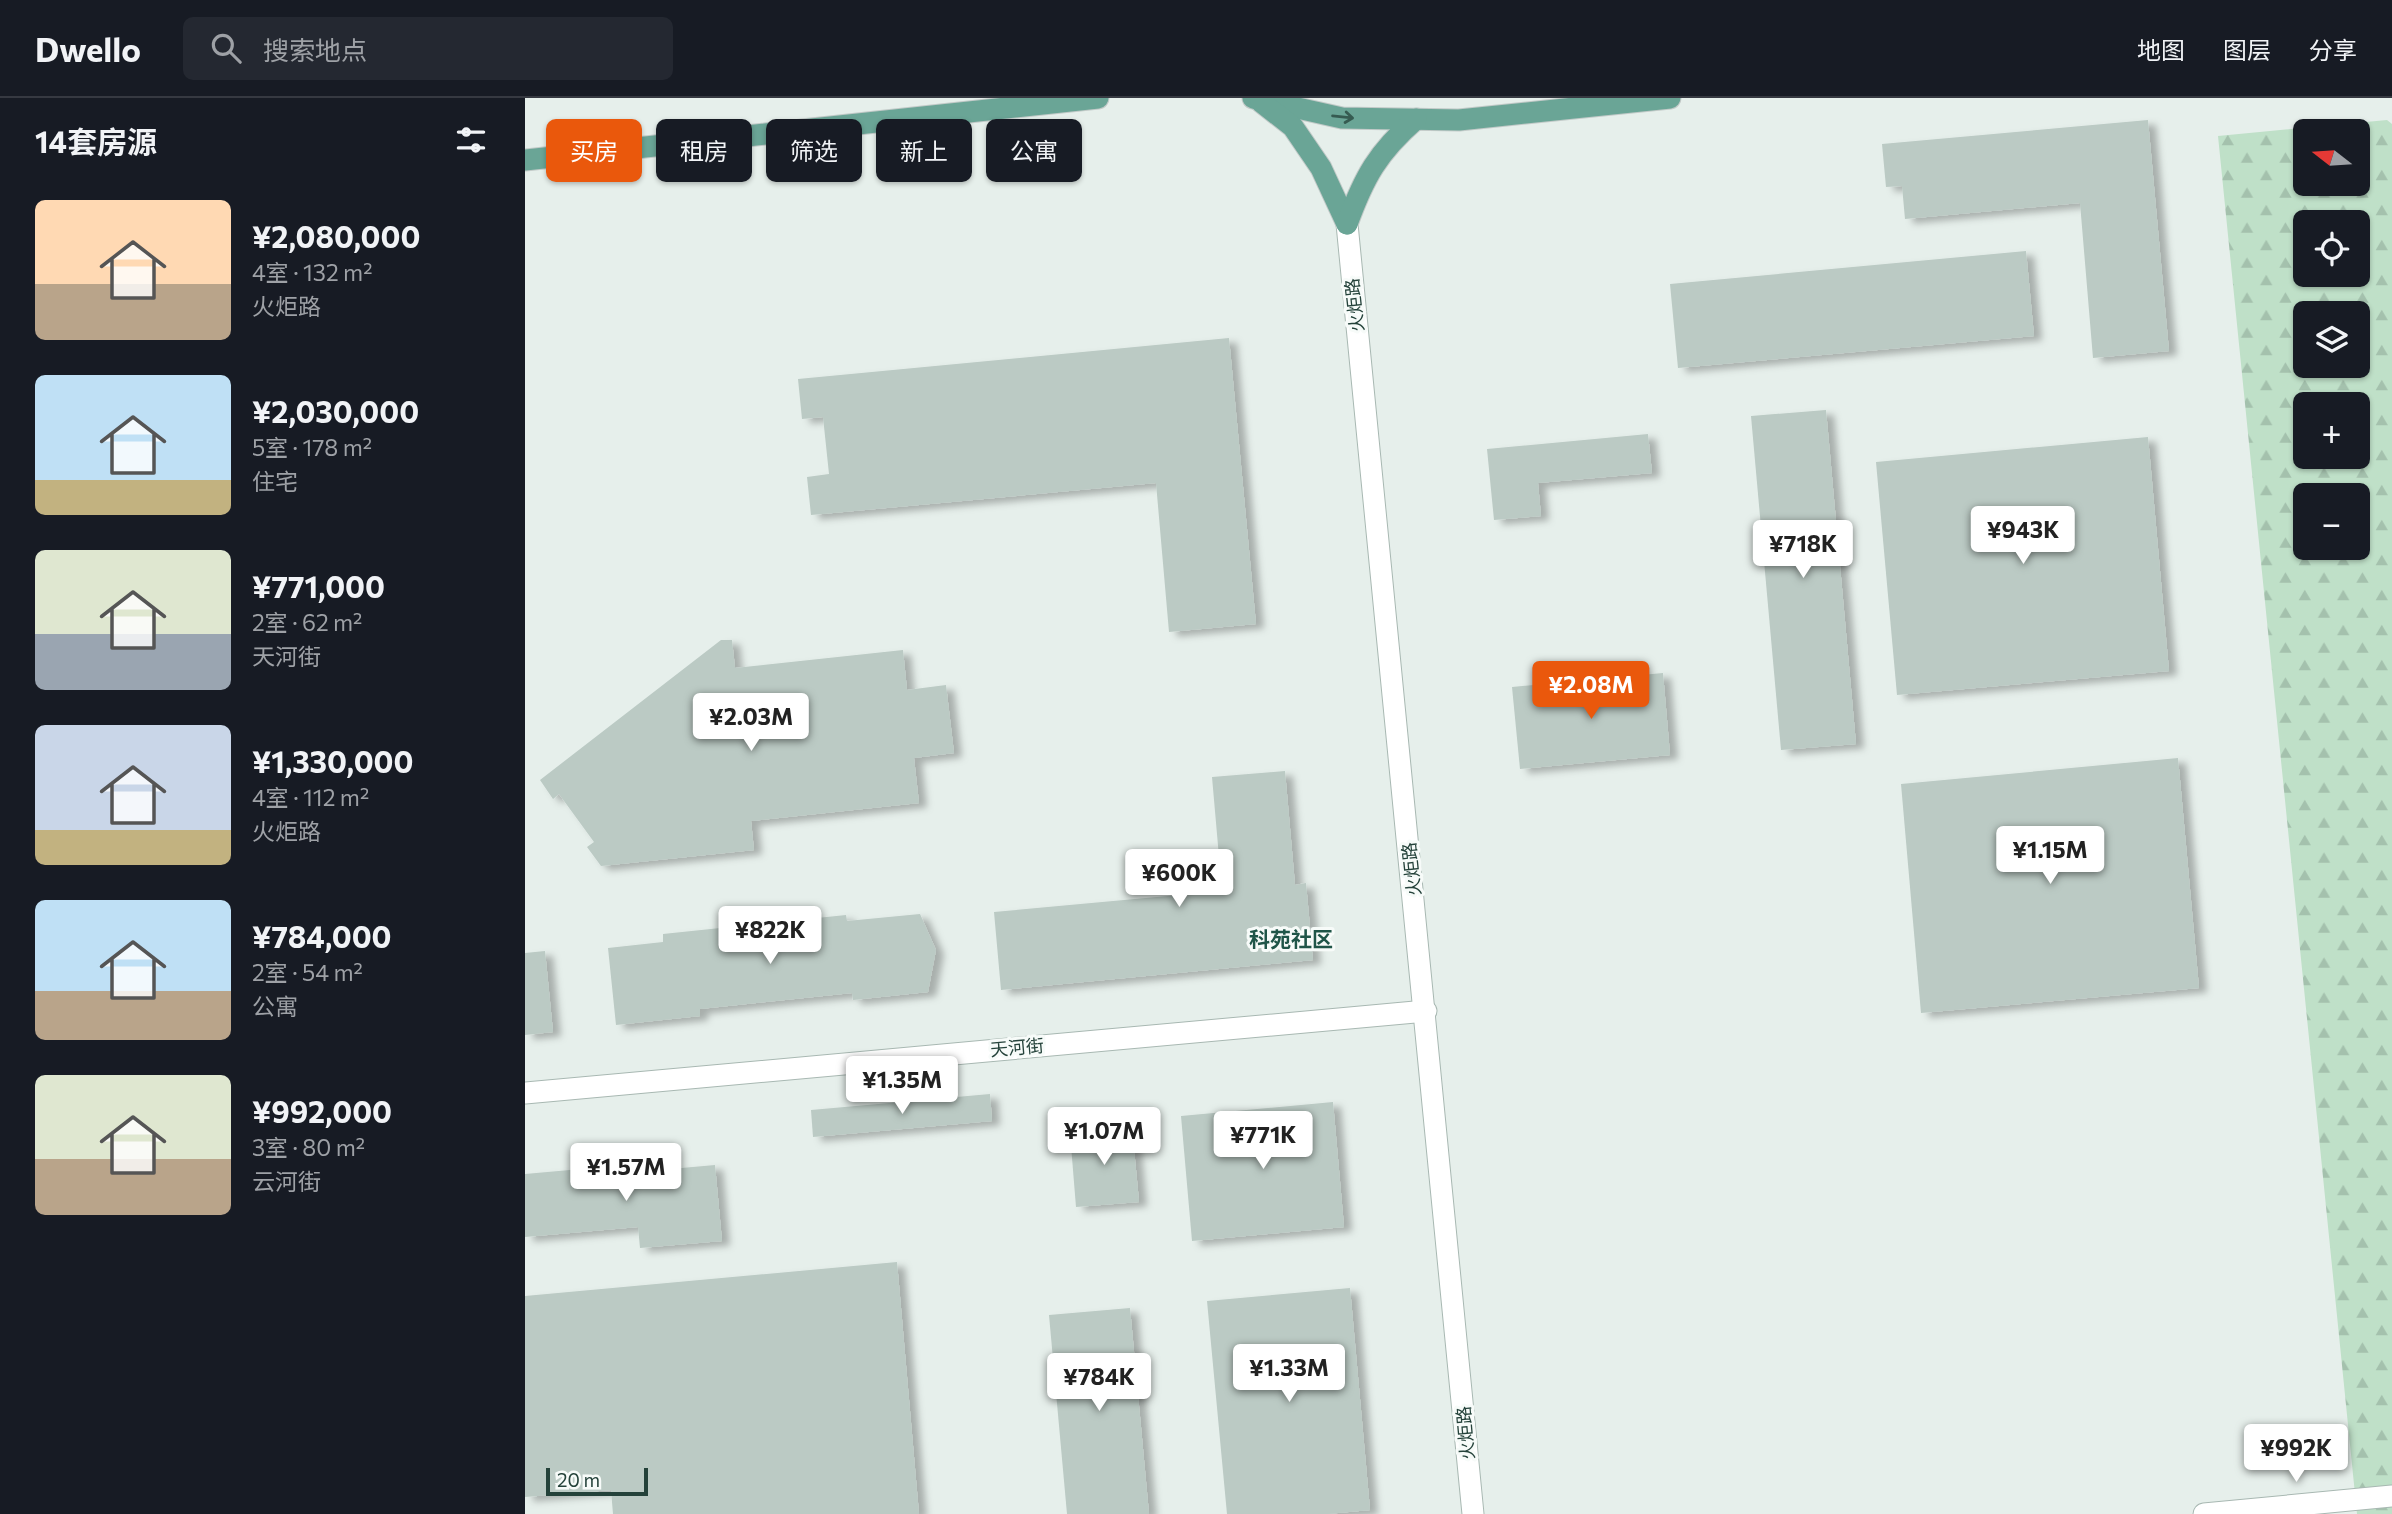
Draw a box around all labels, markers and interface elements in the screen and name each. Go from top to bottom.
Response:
search box [183,17,673,80]
text: Dwello [35,28,141,69]
icon: search [207,29,245,67]
text: 搜索地点 [263,34,367,65]
text: 地图 [2137,35,2185,64]
text: 图层 [2223,35,2271,64]
text: 分享 [2309,35,2357,64]
one-way arrow [1332,110,1354,123]
chip: 买房 [546,119,642,182]
chip: 租房 [656,119,752,182]
chip: 筛选 [766,119,862,182]
chip: 新上 [876,119,972,182]
chip: 公寓 [986,119,1082,182]
north arrow [2293,119,2369,196]
map controls [2293,119,2370,560]
icon: filters [452,121,490,159]
text: 14套房源 [35,122,157,159]
button: locate [2293,210,2370,287]
text: ¥2,080,000 [252,217,420,254]
icon: home [91,228,175,312]
text: 4室 · 132 m² [252,258,372,286]
street label: 火炬路 [1340,277,1368,333]
text: 火炬路 [252,292,321,320]
button: layers [2293,301,2370,378]
text: ¥2,030,000 [252,392,419,429]
button: + [2293,392,2370,469]
icon: home [91,403,175,487]
text: 5室 · 178 m² [252,433,372,461]
text: 住宅 [252,467,298,495]
button: − [2293,483,2370,560]
pin: ¥943K [1974,506,2072,566]
text: ¥943K [1987,515,2059,543]
pin: ¥718K [1754,520,1852,580]
text: ¥718K [1769,529,1837,557]
text: ¥771,000 [252,567,385,604]
icon: home [91,578,175,662]
text: 2室 · 62 m² [252,608,362,636]
text: 天河街 [252,642,321,670]
pin: ¥2.08M [1534,662,1648,721]
text: ¥2.08M [1548,670,1634,698]
pin: ¥2.03M [694,694,808,753]
text: ¥2.03M [709,702,793,730]
text: ¥1,330,000 [252,742,413,779]
icon: home [91,753,175,837]
text: 4室 · 112 m² [252,783,369,811]
text: 火炬路 [252,817,321,845]
pin: ¥1.15M [1993,826,2107,886]
text: ¥1.15M [2012,835,2088,863]
street label: 火炬路 [1397,841,1425,897]
pin: ¥600K [1130,850,1228,909]
text: ¥600K [1141,858,1217,886]
pin: ¥822K [721,906,819,966]
text: ¥822K [734,915,806,943]
text: ¥784,000 [252,917,392,954]
district label: 科苑社区 [1249,926,1333,951]
icon: home [91,928,175,1012]
text: 2室 · 54 m² [252,958,363,986]
text: 公寓 [252,992,298,1020]
street label: 天河街 [989,1034,1045,1060]
pin: ¥1.35M [845,1056,959,1116]
text: ¥1.35M [862,1065,942,1093]
text: ¥992,000 [252,1092,392,1129]
icon: home [91,1103,175,1187]
pin: ¥1.07M [1047,1108,1161,1167]
pin: ¥771K [1214,1112,1312,1171]
text: ¥1.07M [1064,1116,1144,1144]
text: ¥771K [1230,1120,1296,1148]
text: 3室 · 80 m² [252,1133,365,1161]
pin: ¥1.57M [569,1144,683,1203]
text: ¥1.57M [586,1152,666,1180]
text: 云河街 [252,1167,321,1195]
pin: ¥1.33M [1232,1344,1346,1404]
text: ¥1.33M [1249,1353,1329,1381]
pin: ¥784K [1050,1354,1148,1413]
text: ¥784K [1063,1362,1135,1390]
street label: 火炬路 [1452,1405,1478,1461]
pin: ¥992K [2247,1424,2345,1484]
text: ¥992K [2260,1433,2332,1461]
scale bar [546,1465,647,1497]
text: 20 m [557,1468,600,1491]

